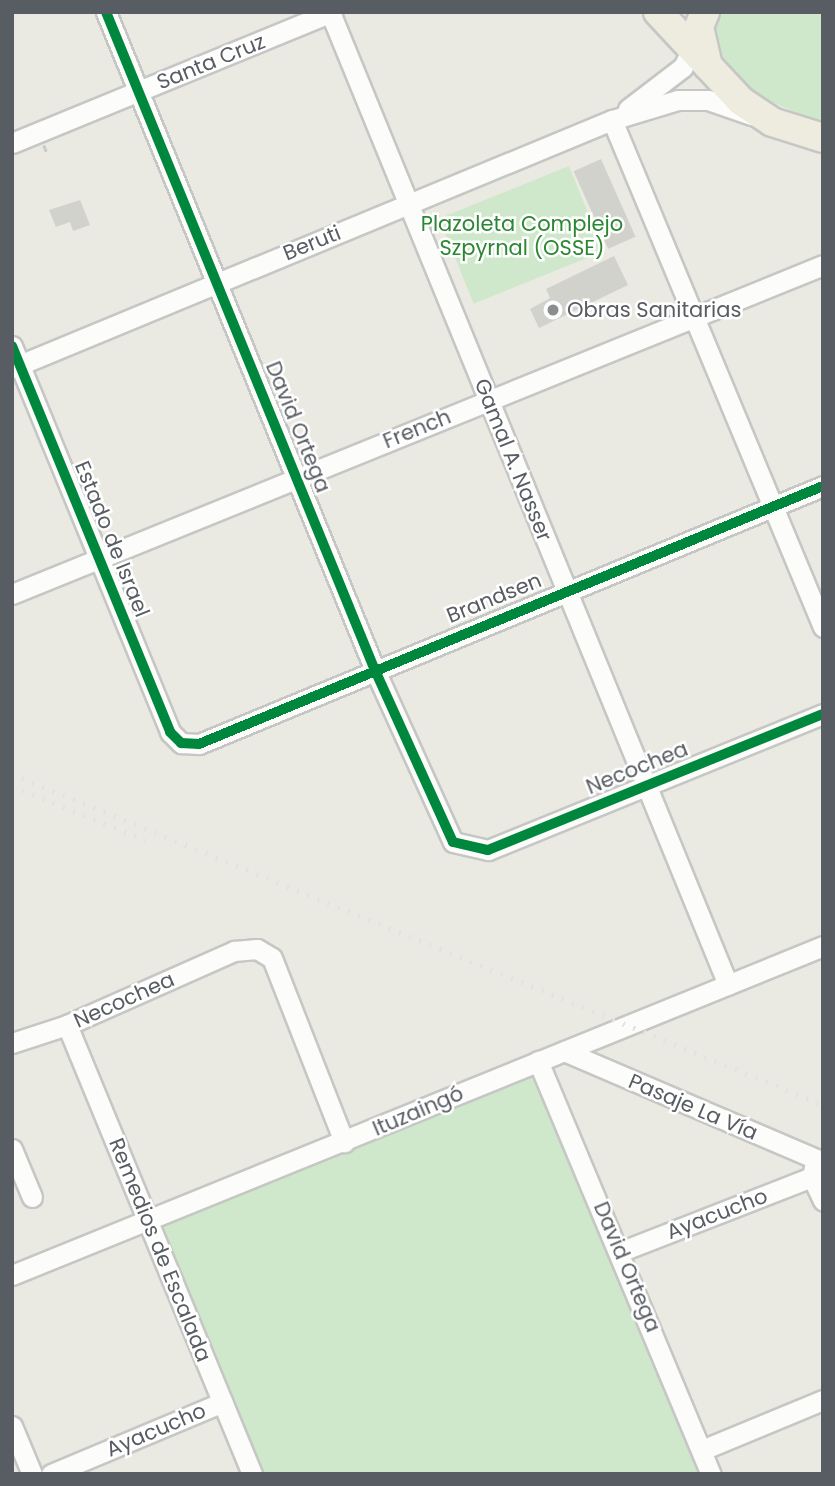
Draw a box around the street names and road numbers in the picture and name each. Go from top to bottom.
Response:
street label: Santa Cruz [153,29,269,95]
street label: Beruti [279,220,345,266]
street label: David Ortega [260,358,336,496]
street label: Gamal A. Nasser [469,375,557,545]
street label: French [379,404,455,454]
street label: Estado de Israel [69,457,155,621]
street label: Brandsen [443,568,545,628]
street label: Necochea [583,736,691,800]
street label: Necochea [70,967,178,1033]
street label: Pasaje La Vía [625,1068,761,1146]
street label: Ituzaingó [369,1081,467,1141]
street label: Remedios de Escalada [104,1134,216,1366]
street label: Ayacucho [663,1183,771,1245]
street label: David Ortega [588,1198,666,1336]
street label: Ayacucho [102,1398,210,1462]

